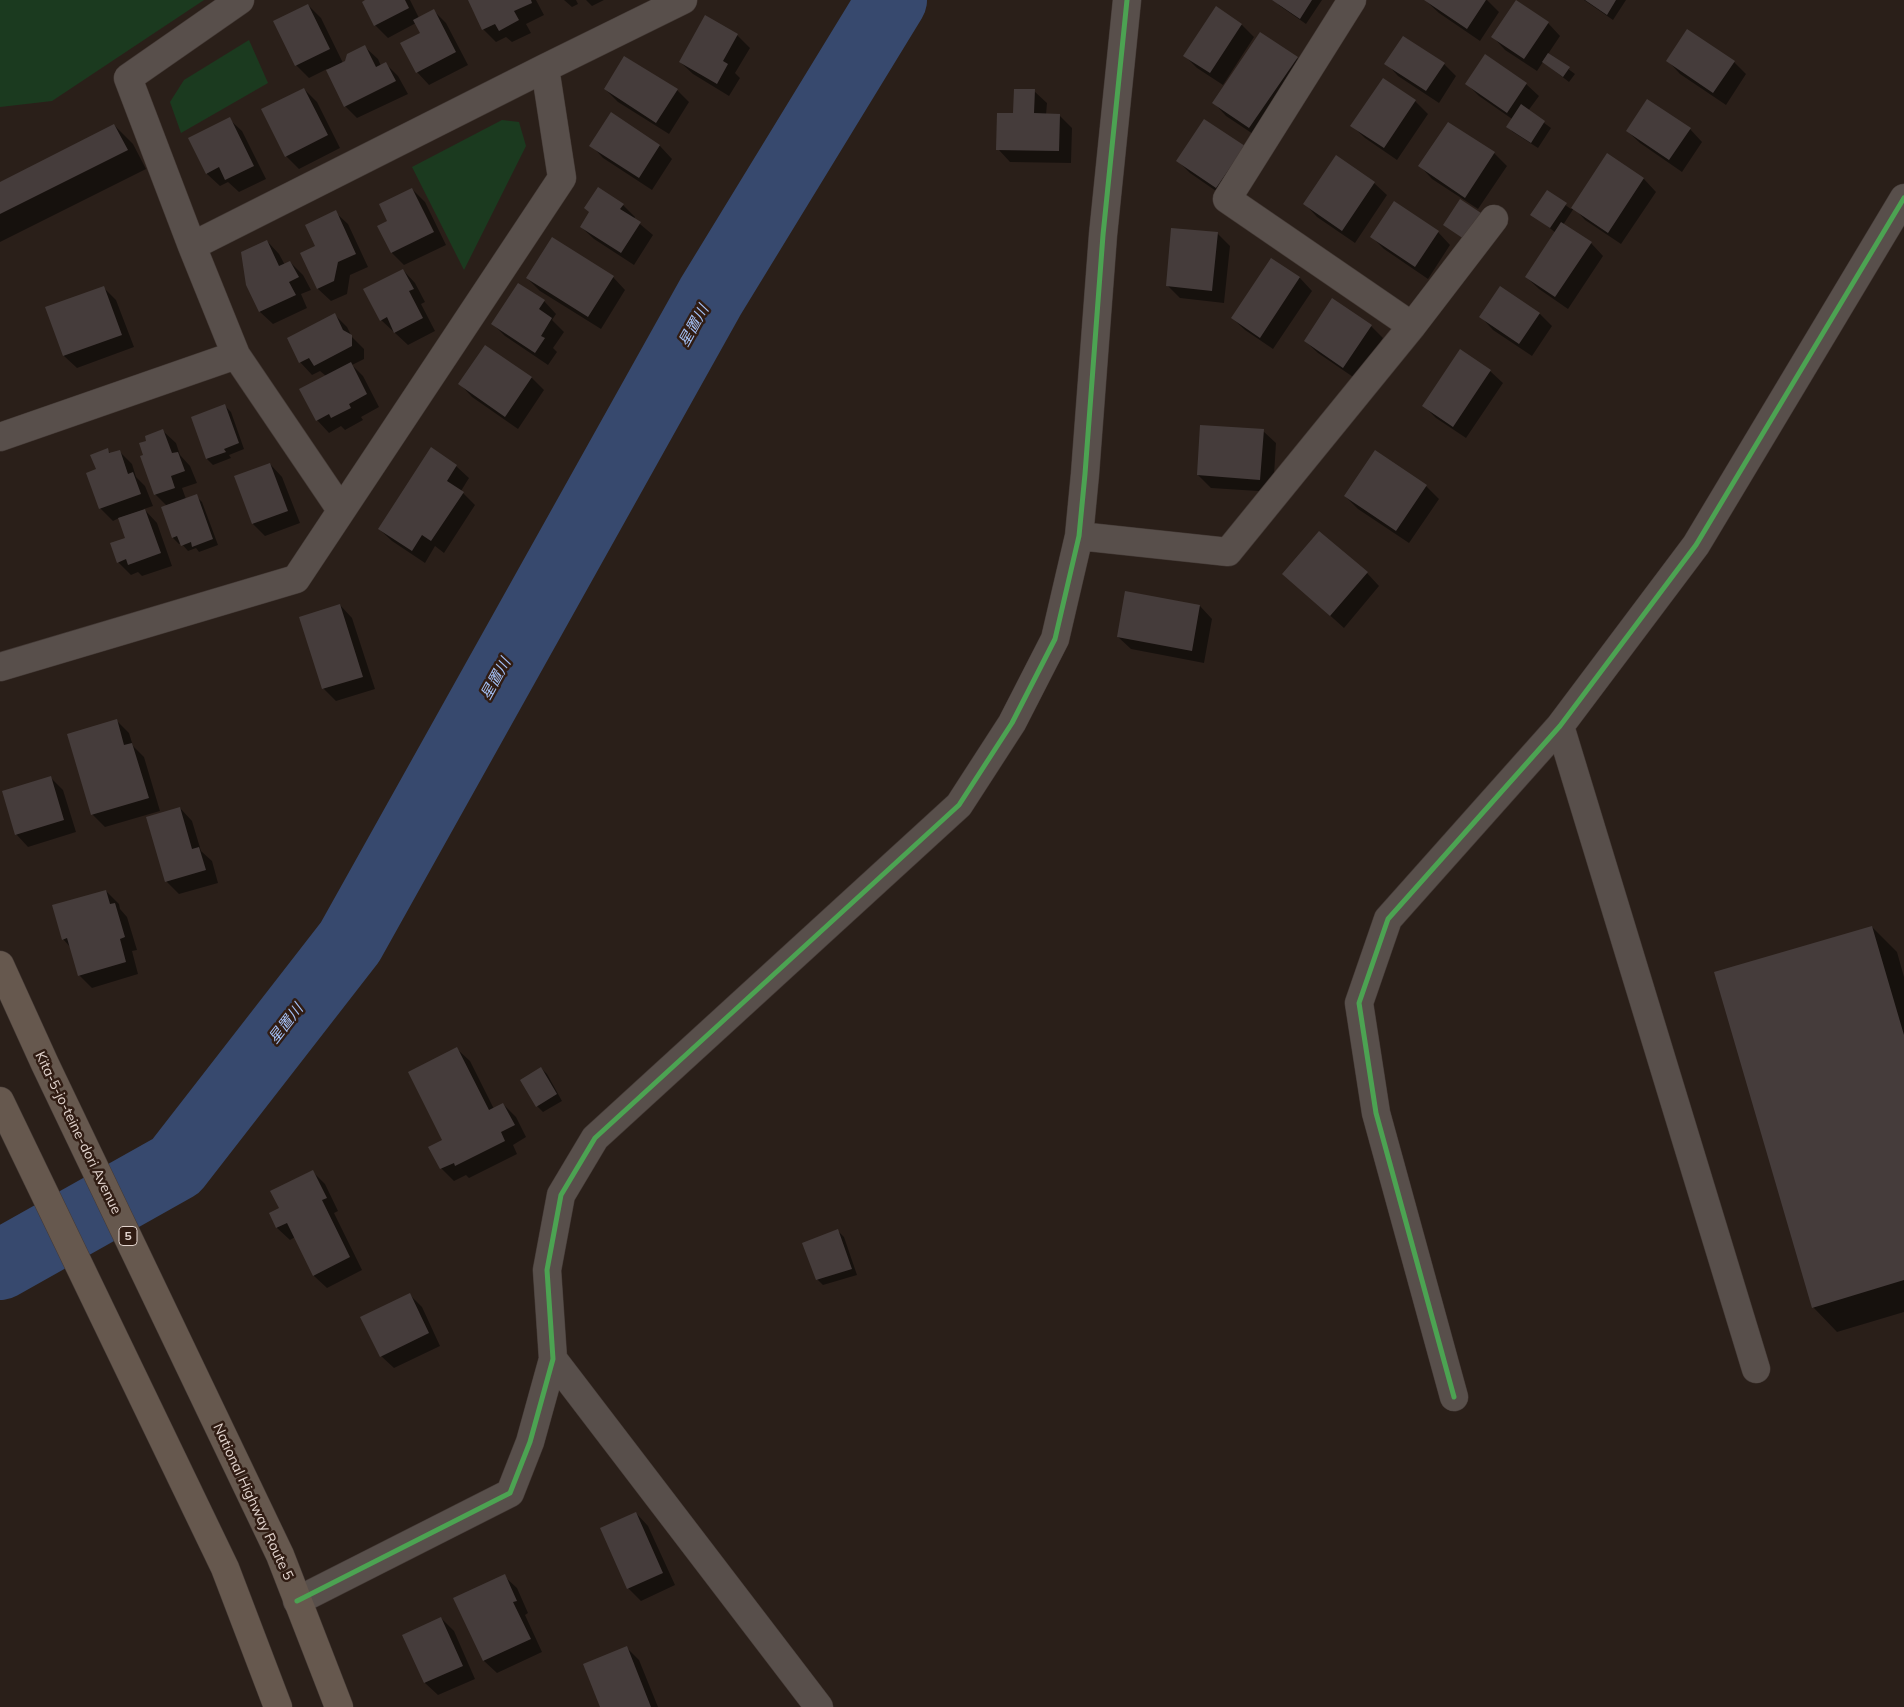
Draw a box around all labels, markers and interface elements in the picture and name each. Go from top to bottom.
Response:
water label: 星置川 [675,302,713,350]
water label: 星置川 [477,655,515,703]
water label: 星置川 [265,1001,307,1047]
street label: Kita-5-jo-teine-dori Avenue [31,1049,125,1217]
road number: 5 [119,1226,137,1246]
street label: National Highway Route 5 [209,1421,297,1583]

